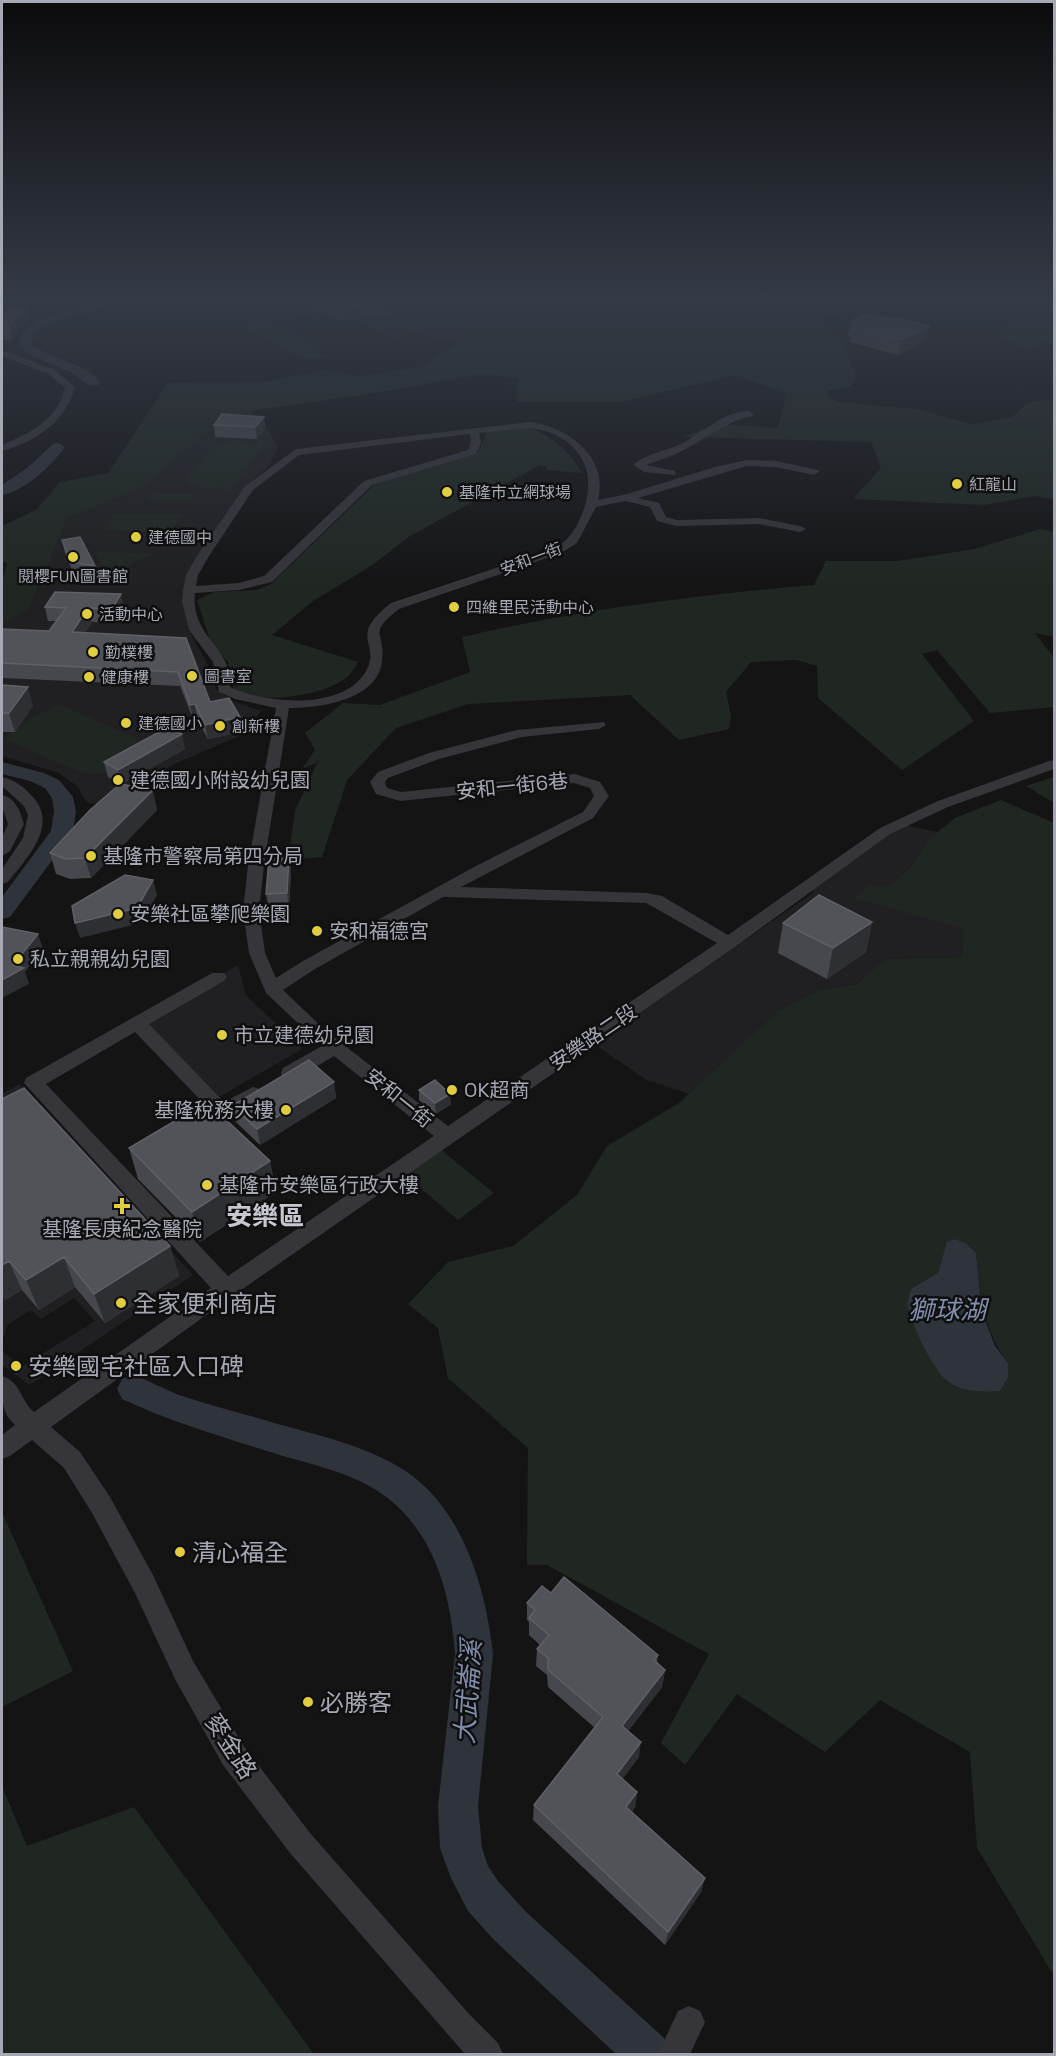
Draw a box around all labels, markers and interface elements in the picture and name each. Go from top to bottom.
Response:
place label: 紅龍山 [969,474,1017,495]
marker: 紅龍山 [950,477,964,491]
place label: 基隆市立網球場 [459,482,571,503]
marker: 基隆市立網球場 [440,485,454,499]
place label: 建德國中 [148,527,212,548]
marker: 建德國中 [129,530,143,544]
street label: 安和一街 [497,538,565,580]
marker: 閱櫻FUN圖書館 [66,550,80,564]
place label: 閱櫻FUN圖書館 [18,566,128,587]
place label: 四維里民活動中心 [466,597,594,618]
marker: 四維里民活動中心 [447,600,461,614]
place label: 活動中心 [99,604,163,625]
marker: 活動中心 [80,607,94,621]
place label: 勤樸樓 [105,642,153,663]
marker: 勤樸樓 [86,645,100,659]
place label: 圖書室 [204,666,252,687]
place label: 健康樓 [101,667,149,688]
marker: 圖書室 [185,669,199,683]
marker: 健康樓 [82,670,96,684]
place label: 建德國小 [138,713,202,734]
marker: 建德國小 [119,716,133,730]
place label: 創新樓 [232,716,280,737]
marker: 創新樓 [213,719,227,733]
place label: 建德國小附設幼兒園 [130,767,310,793]
street label: 安和一街6巷 [455,767,569,805]
marker: 建德國小附設幼兒園 [111,773,125,787]
place label: 基隆市警察局第四分局 [103,843,303,869]
marker: 基隆市警察局第四分局 [84,849,98,863]
place label: 安樂社區攀爬樂園 [130,901,290,927]
marker: 安樂社區攀爬樂園 [111,907,125,921]
place label: 安和福德宮 [329,918,429,944]
marker: 安和福德宮 [310,924,324,938]
place label: 私立親親幼兒園 [30,946,170,972]
marker: 私立親親幼兒園 [11,952,25,966]
street label: 安樂路二段 [544,998,642,1076]
place label: 市立建德幼兒園 [234,1022,374,1048]
marker: 市立建德幼兒園 [215,1028,229,1042]
street label: 安和一街 [360,1063,438,1133]
place label: OK超商 [464,1077,530,1103]
marker: OK超商 [445,1083,459,1097]
place label: 基隆稅務大樓 [154,1097,274,1123]
marker: 基隆稅務大樓 [279,1103,293,1117]
place label: 基隆市安樂區行政大樓 [219,1172,419,1198]
marker: 基隆市安樂區行政大樓 [200,1178,214,1192]
marker: 基隆長庚紀念醫院 [113,1197,131,1215]
district label: 安樂區 [226,1199,304,1233]
place label: 基隆長庚紀念醫院 [42,1216,202,1242]
place label: 全家便利商店 [133,1288,277,1319]
water label: 獅球湖 [908,1293,990,1327]
marker: 全家便利商店 [114,1296,128,1310]
place label: 安樂國宅社區入口碑 [28,1351,244,1382]
marker: 安樂國宅社區入口碑 [9,1359,23,1373]
place label: 清心福全 [192,1537,288,1568]
marker: 清心福全 [173,1545,187,1559]
water label: 大武崙溪 [447,1635,489,1745]
place label: 必勝客 [320,1687,392,1718]
marker: 必勝客 [301,1695,315,1709]
street label: 麥金路 [198,1707,264,1785]

